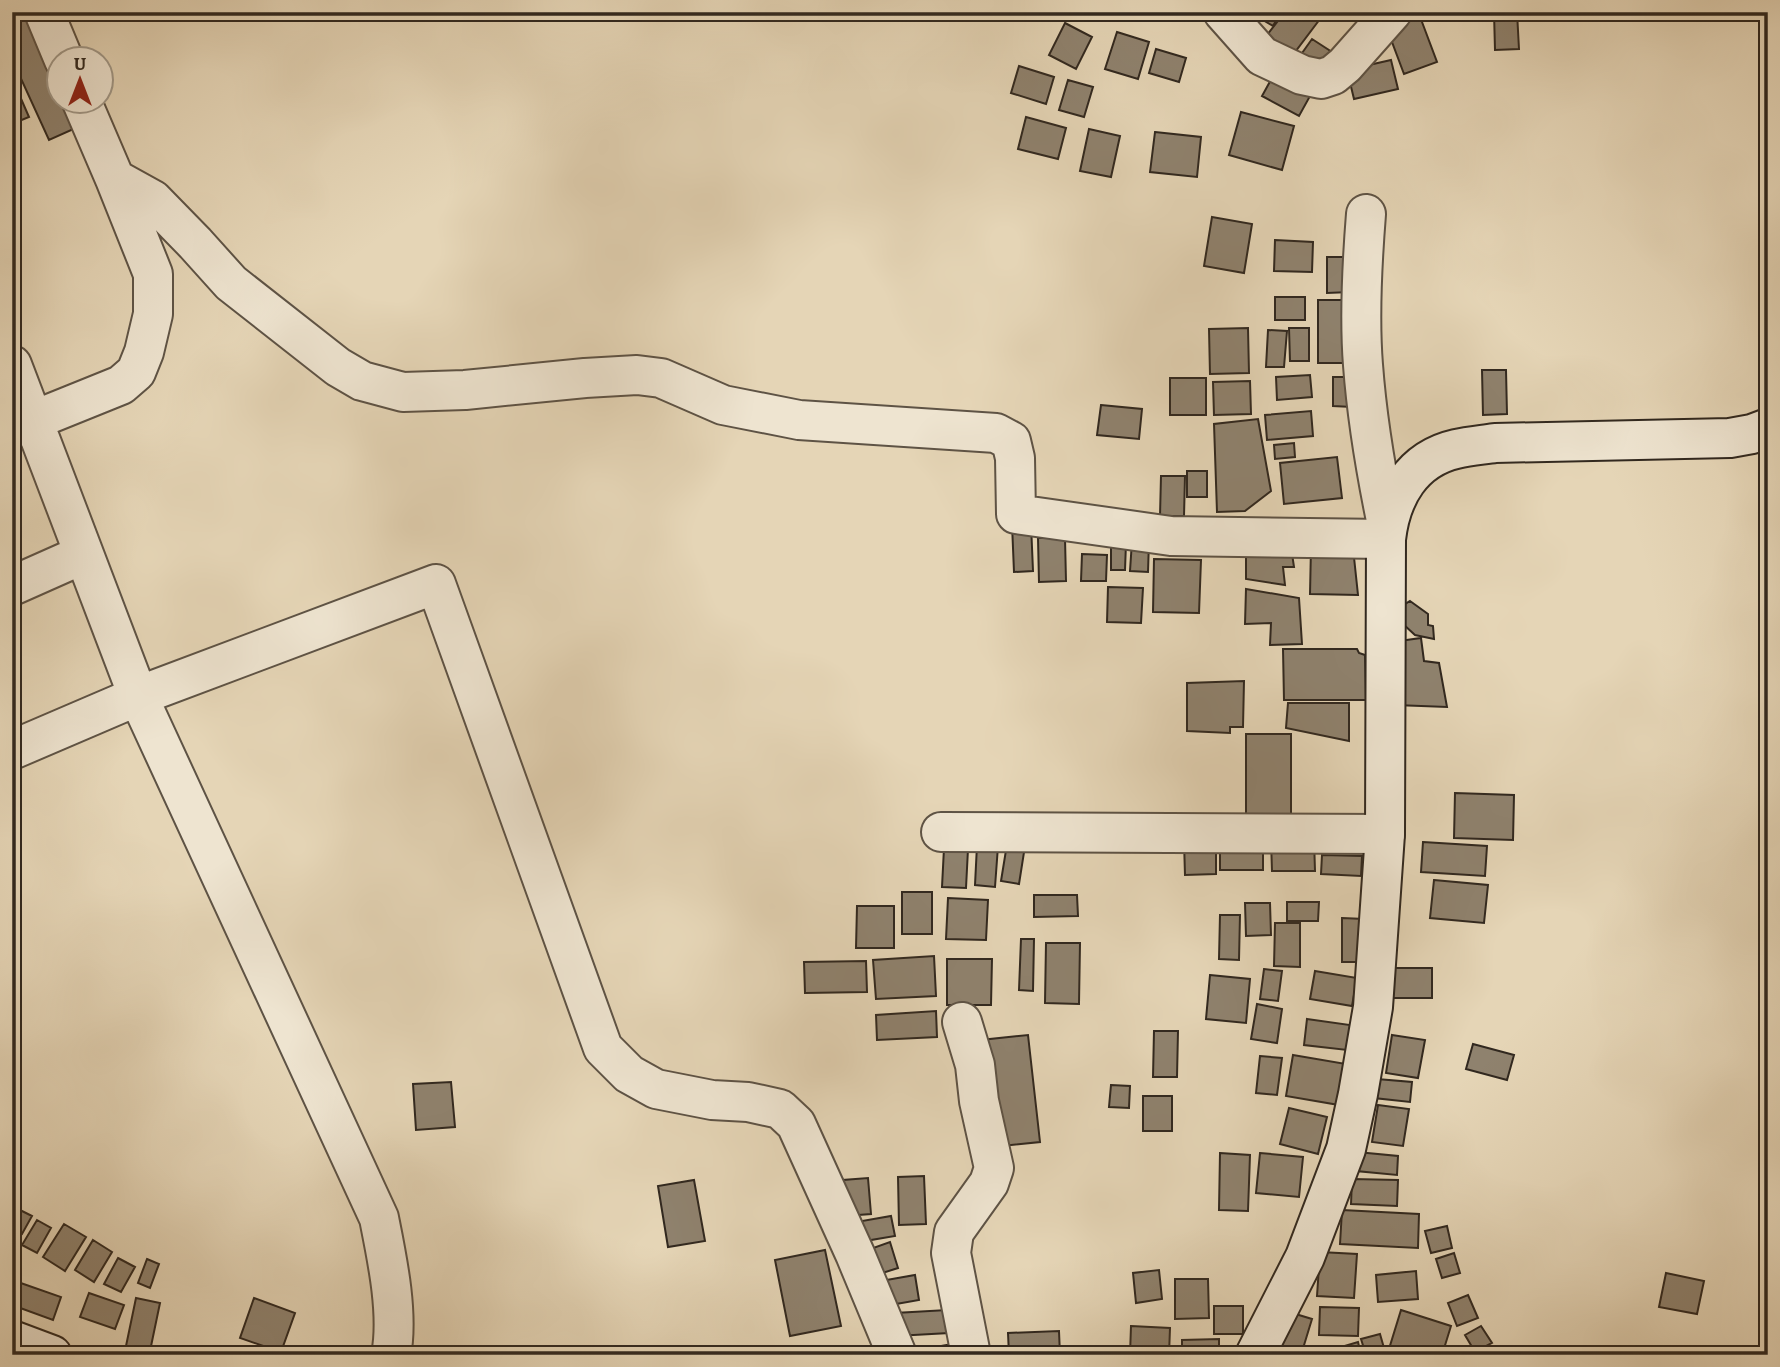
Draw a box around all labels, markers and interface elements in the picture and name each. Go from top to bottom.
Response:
north arrow [46,46,116,116]
text: U [74,51,87,77]

